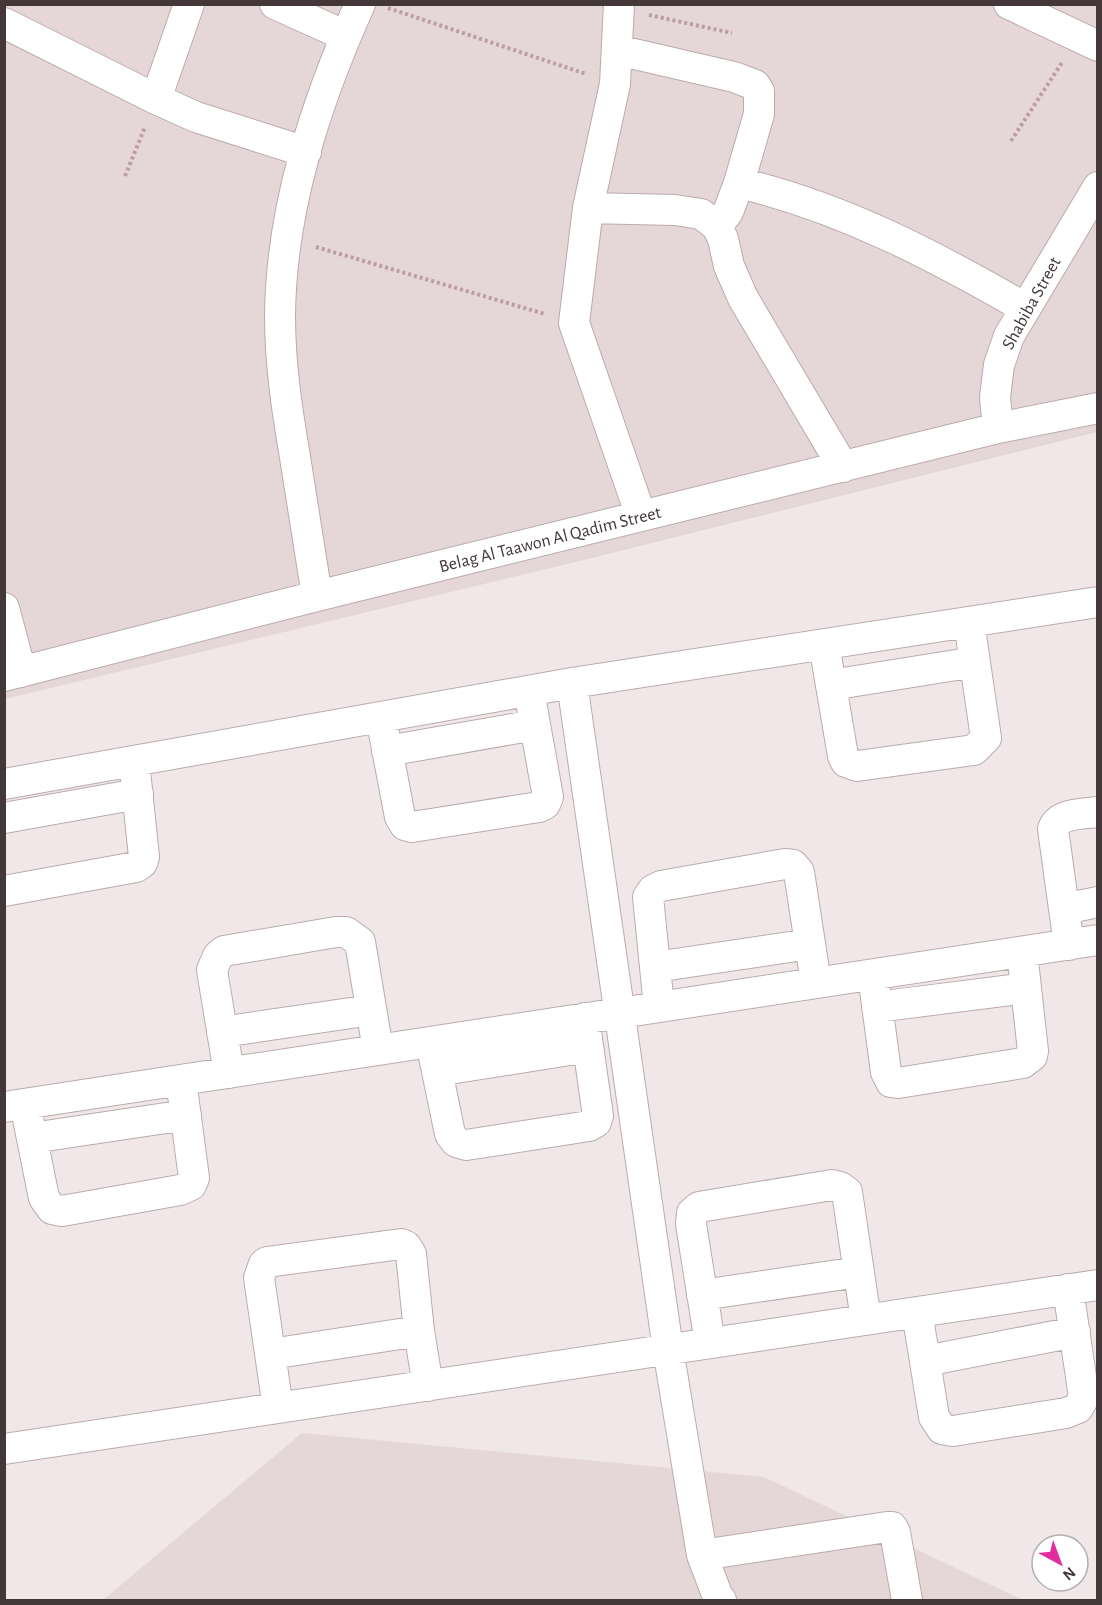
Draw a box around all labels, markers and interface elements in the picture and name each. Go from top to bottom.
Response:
street label: Shabiba Street [999,254,1065,353]
street label: Belag Al Taawon Al Qadim Street [437,504,663,576]
north arrow [1030,1533,1090,1593]
text: N [1060,1564,1079,1583]

